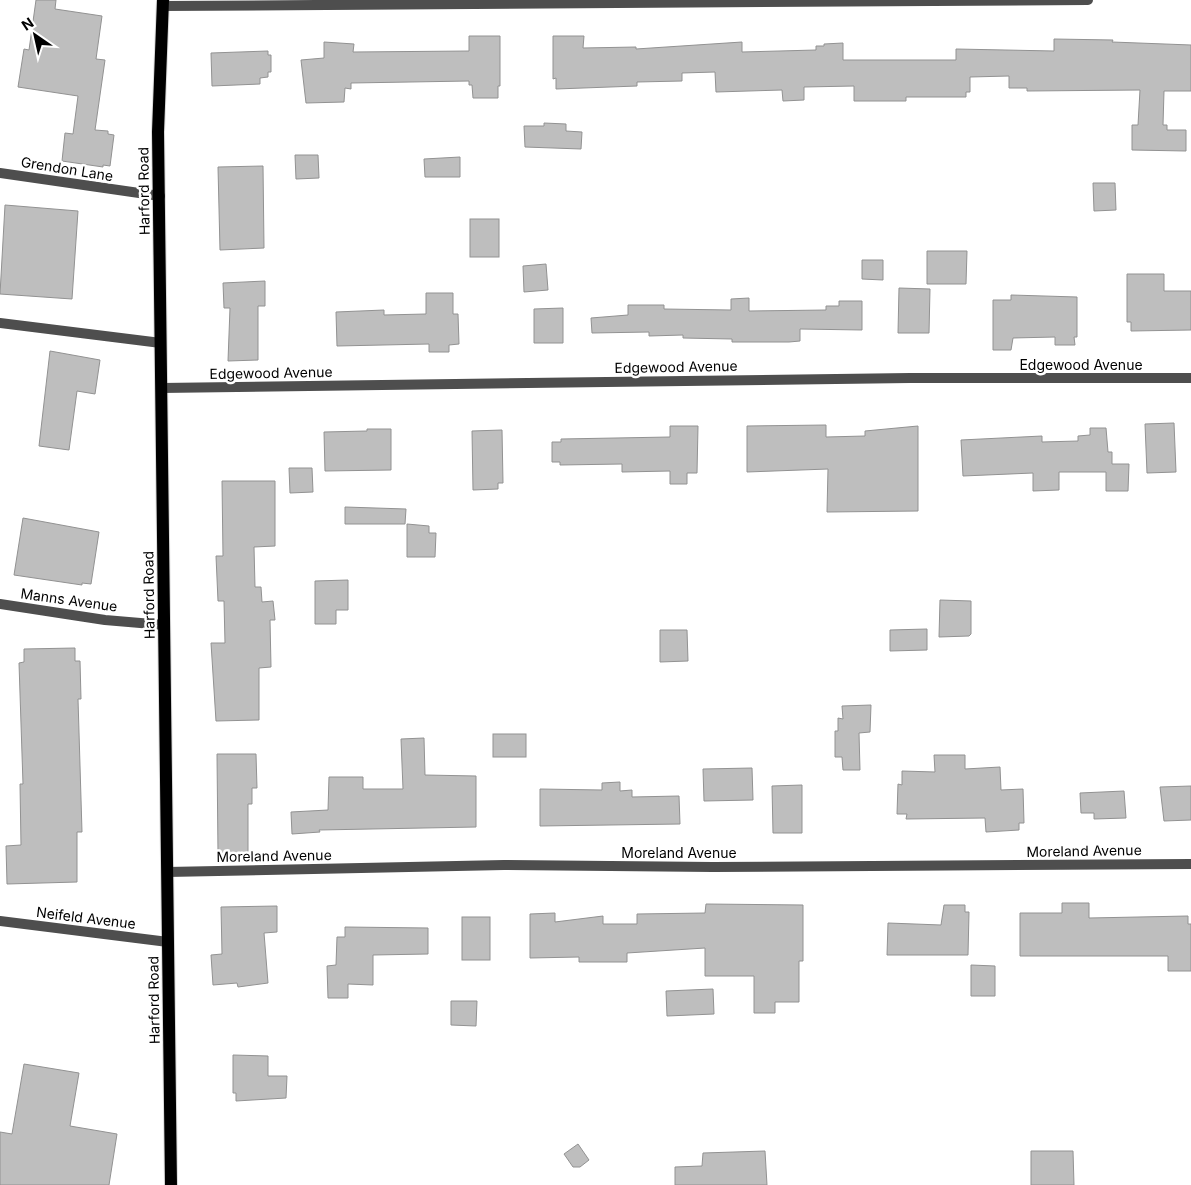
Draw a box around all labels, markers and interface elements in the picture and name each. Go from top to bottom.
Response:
north arrow [10,10,60,60]
text: N [18,14,37,34]
street label: Harford Road [134,147,153,235]
street label: Grendon Lane [20,153,114,184]
street label: Edgewood Avenue [1019,356,1143,373]
street label: Edgewood Avenue [614,357,738,376]
street label: Edgewood Avenue [209,363,333,382]
street label: Harford Road [139,551,158,639]
street label: Manns Avenue [20,584,119,615]
street label: Moreland Avenue [1026,841,1142,860]
street label: Moreland Avenue [621,844,737,861]
street label: Moreland Avenue [216,846,332,865]
street label: Neifeld Avenue [35,903,137,932]
street label: Harford Road [144,956,163,1044]

